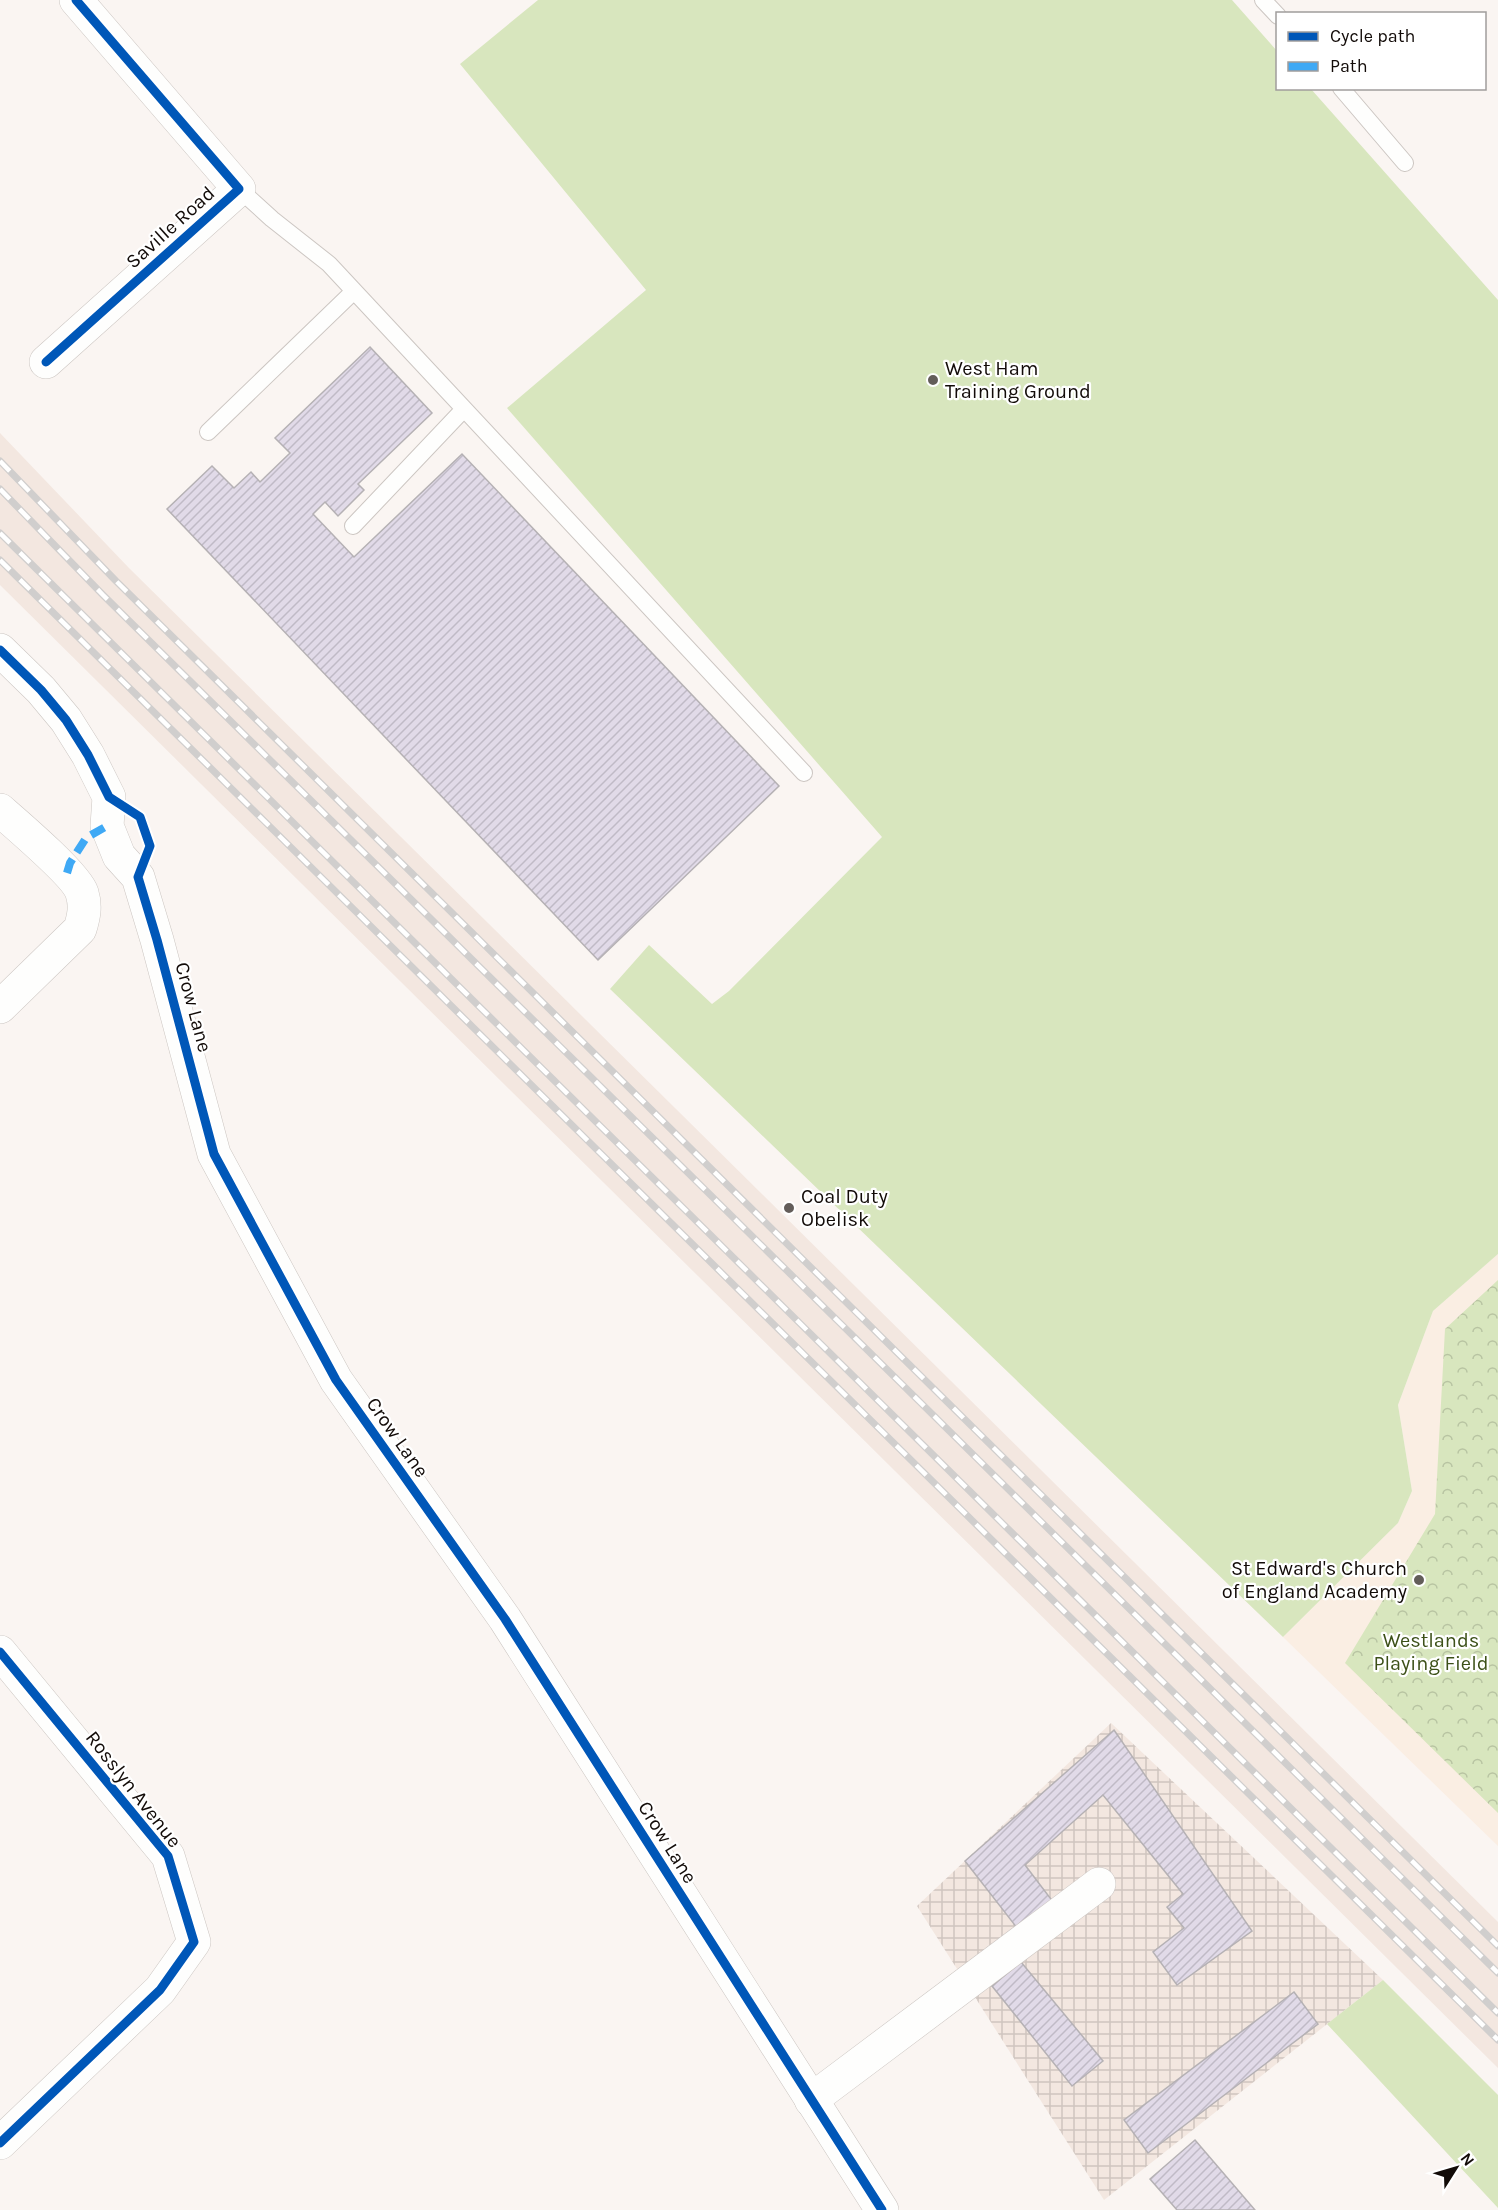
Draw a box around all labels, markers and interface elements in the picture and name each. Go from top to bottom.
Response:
legend [1276,12,1486,90]
text: Cycle path [1330,25,1415,47]
text: Path [1330,55,1368,77]
street label: Saville Road [121,182,219,273]
place label: West Ham Training Ground [945,357,1091,403]
marker: West Ham Training Ground [926,373,940,387]
street label: Crow Lane [170,960,217,1055]
place label: Coal Duty Obelisk [801,1185,888,1231]
marker: Coal Duty Obelisk [782,1201,796,1215]
street label: Crow Lane [362,1393,434,1482]
place label: St Edward's Church of England Academy [1222,1557,1407,1603]
marker: St Edward's Church of England Academy [1412,1573,1426,1587]
park label: Westlands Playing Field [1373,1629,1489,1675]
street label: Rosslyn Avenue [81,1726,186,1852]
street label: Crow Lane [633,1797,702,1888]
north arrow [1426,2138,1486,2198]
text: N [1457,2149,1479,2170]

